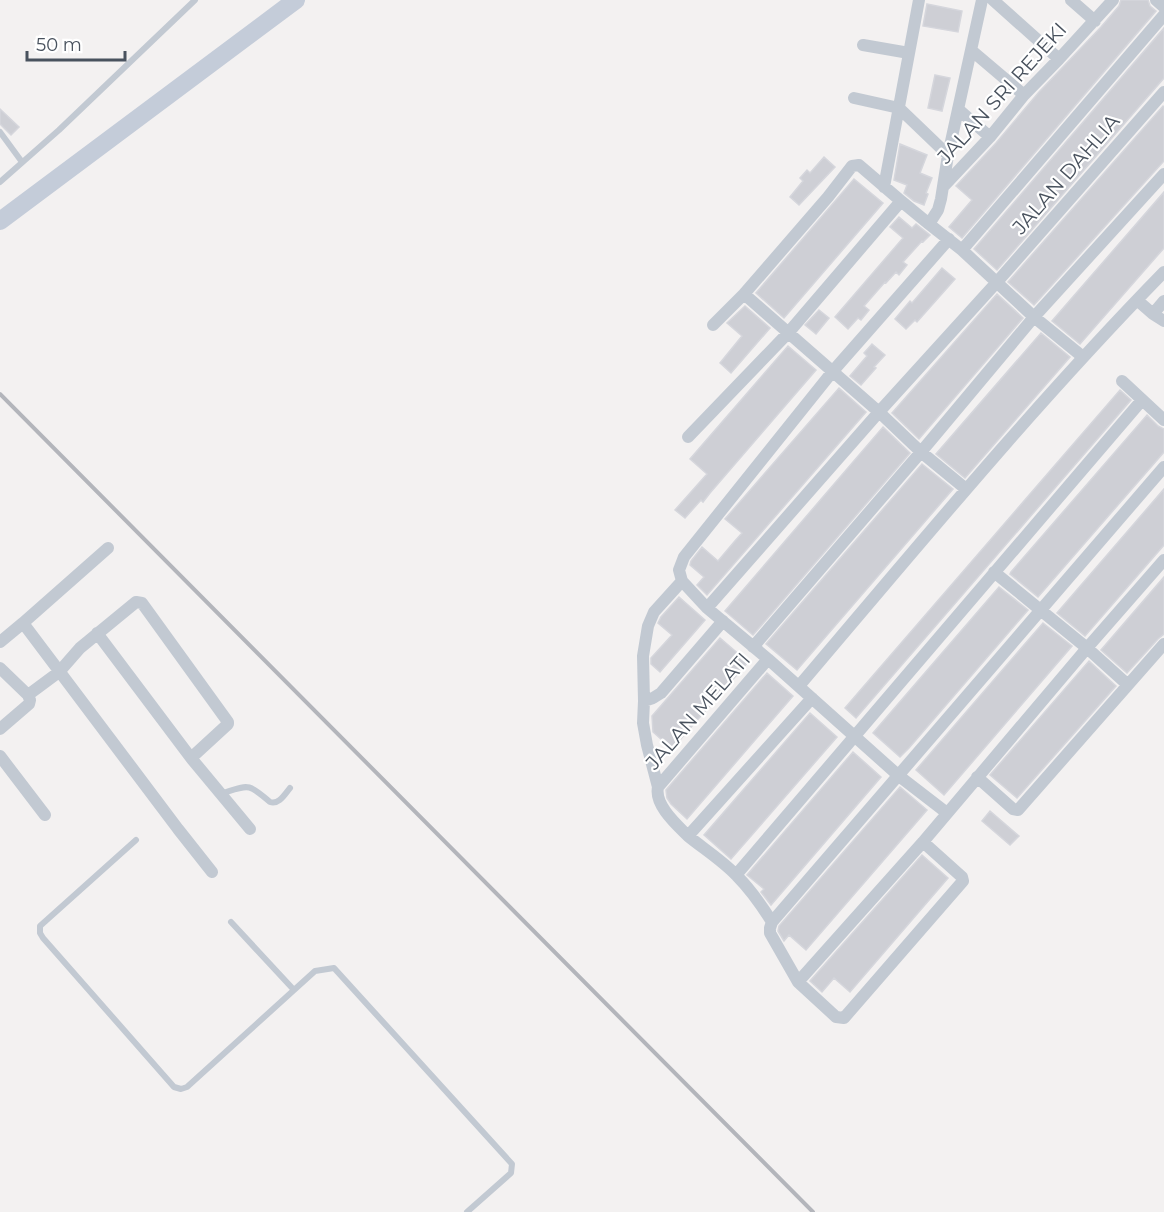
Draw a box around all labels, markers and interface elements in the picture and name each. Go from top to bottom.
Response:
street label: JALAN SRI REJEKI [932,18,1072,169]
scale bar [27,24,124,62]
text: 50 m [36,34,82,56]
street label: JALAN DAHLIA [1007,109,1125,240]
street label: JALAN MELATI [640,648,755,775]

